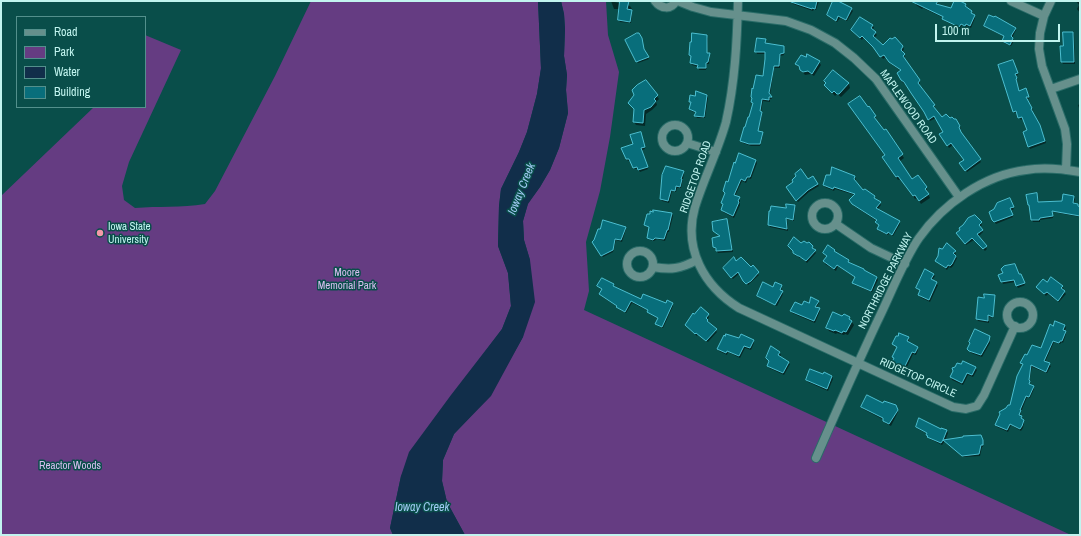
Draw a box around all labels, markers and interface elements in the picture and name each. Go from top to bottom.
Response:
legend [16,16,146,108]
scale bar [937,16,1062,42]
text: 100 m [942,23,969,39]
text: Road [54,24,78,40]
text: Park [54,44,74,60]
text: Water [54,64,80,80]
street label: MAPLEWOOD ROAD [877,67,939,147]
text: Building [54,84,90,100]
street label: RIDGETOP ROAD [677,139,715,215]
water label: Ioway Creek [505,161,539,217]
place label: Iowa State University [108,220,151,246]
marker: Iowa State University [95,228,105,238]
street label: NORTHRIDGE PARKWAY [856,231,916,331]
park label: Moore Memorial Park [318,266,376,292]
street label: RIDGETOP CIRCLE [878,355,958,401]
park label: Reactor Woods [39,459,101,473]
water label: Ioway Creek [395,501,449,515]

